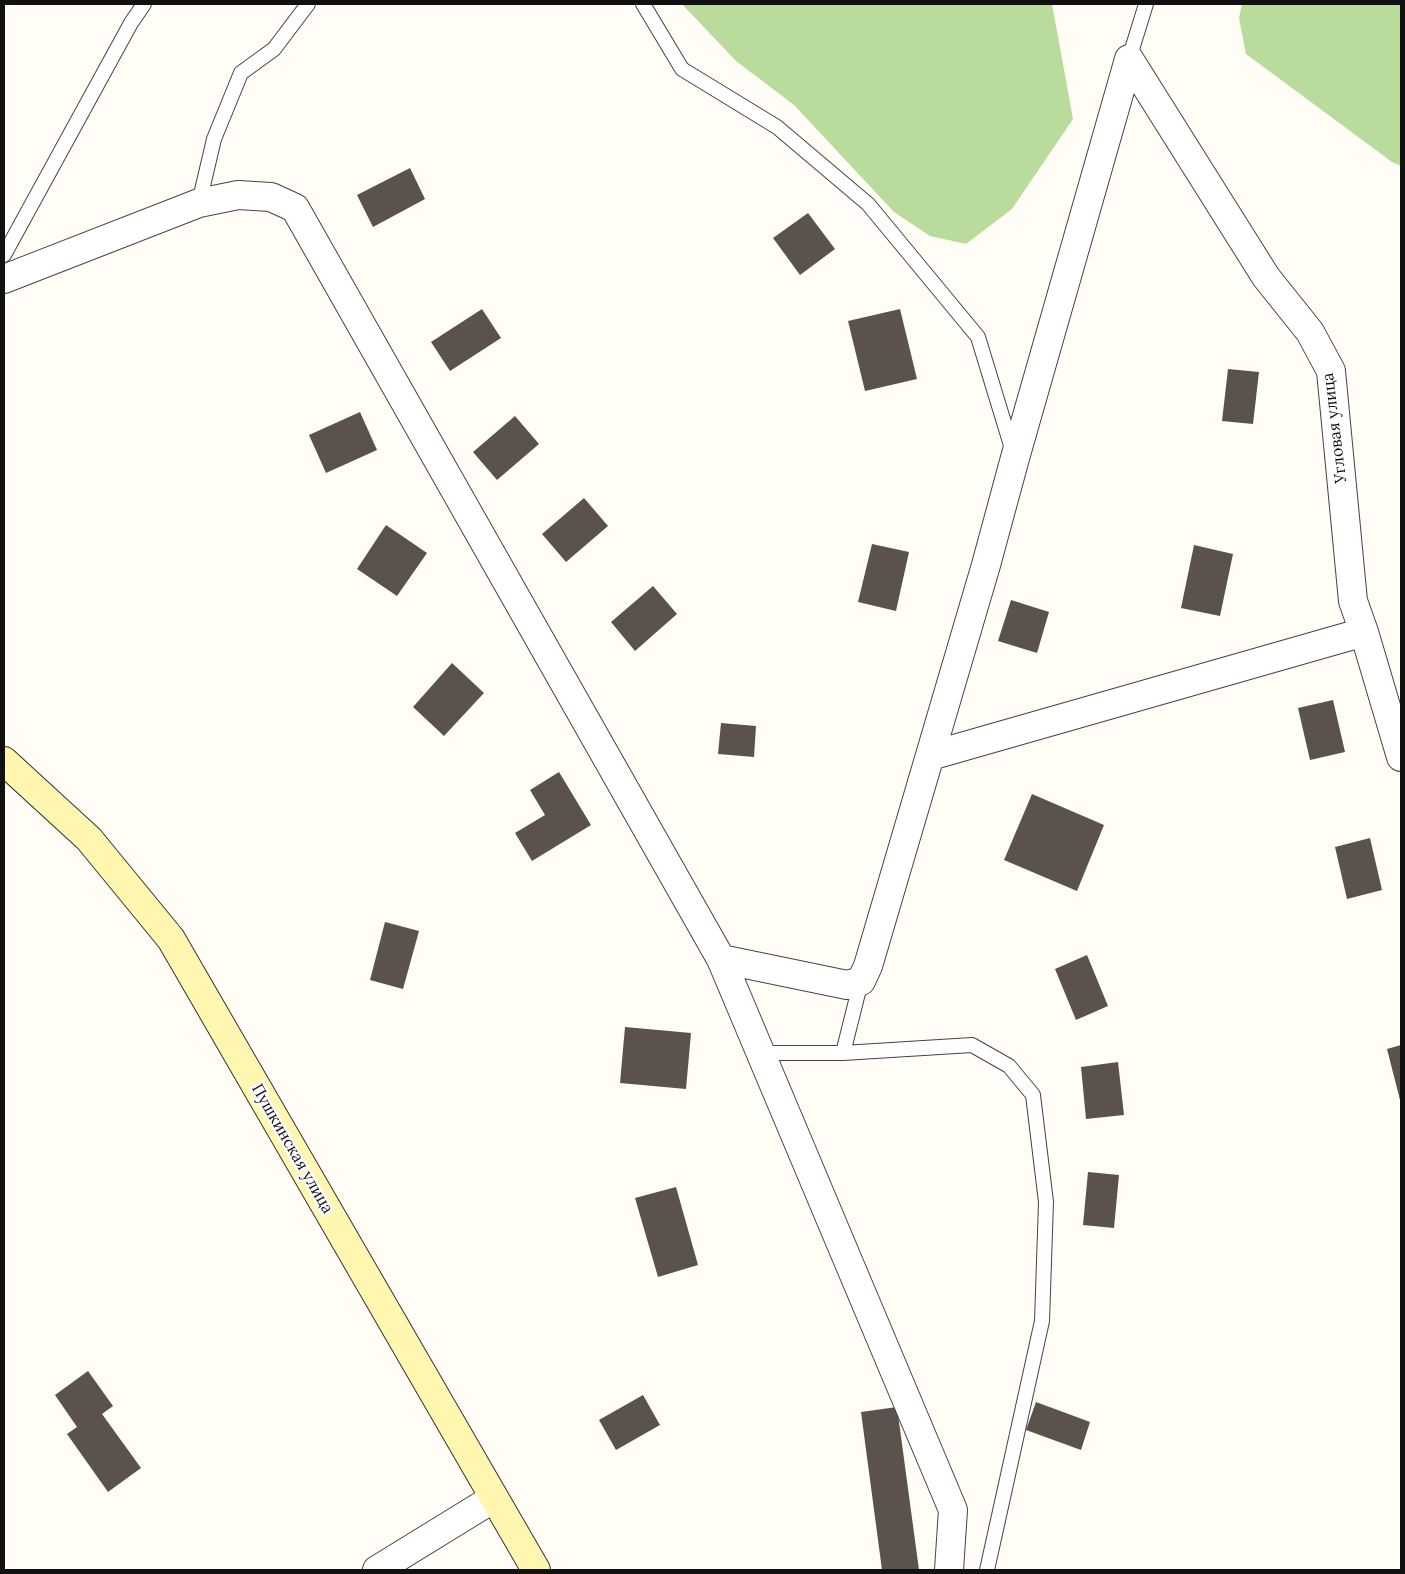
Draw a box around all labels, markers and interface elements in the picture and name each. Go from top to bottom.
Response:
street label: Угловая улица [1319,372,1351,484]
street label: Пушкинская улица [247,1081,337,1217]

